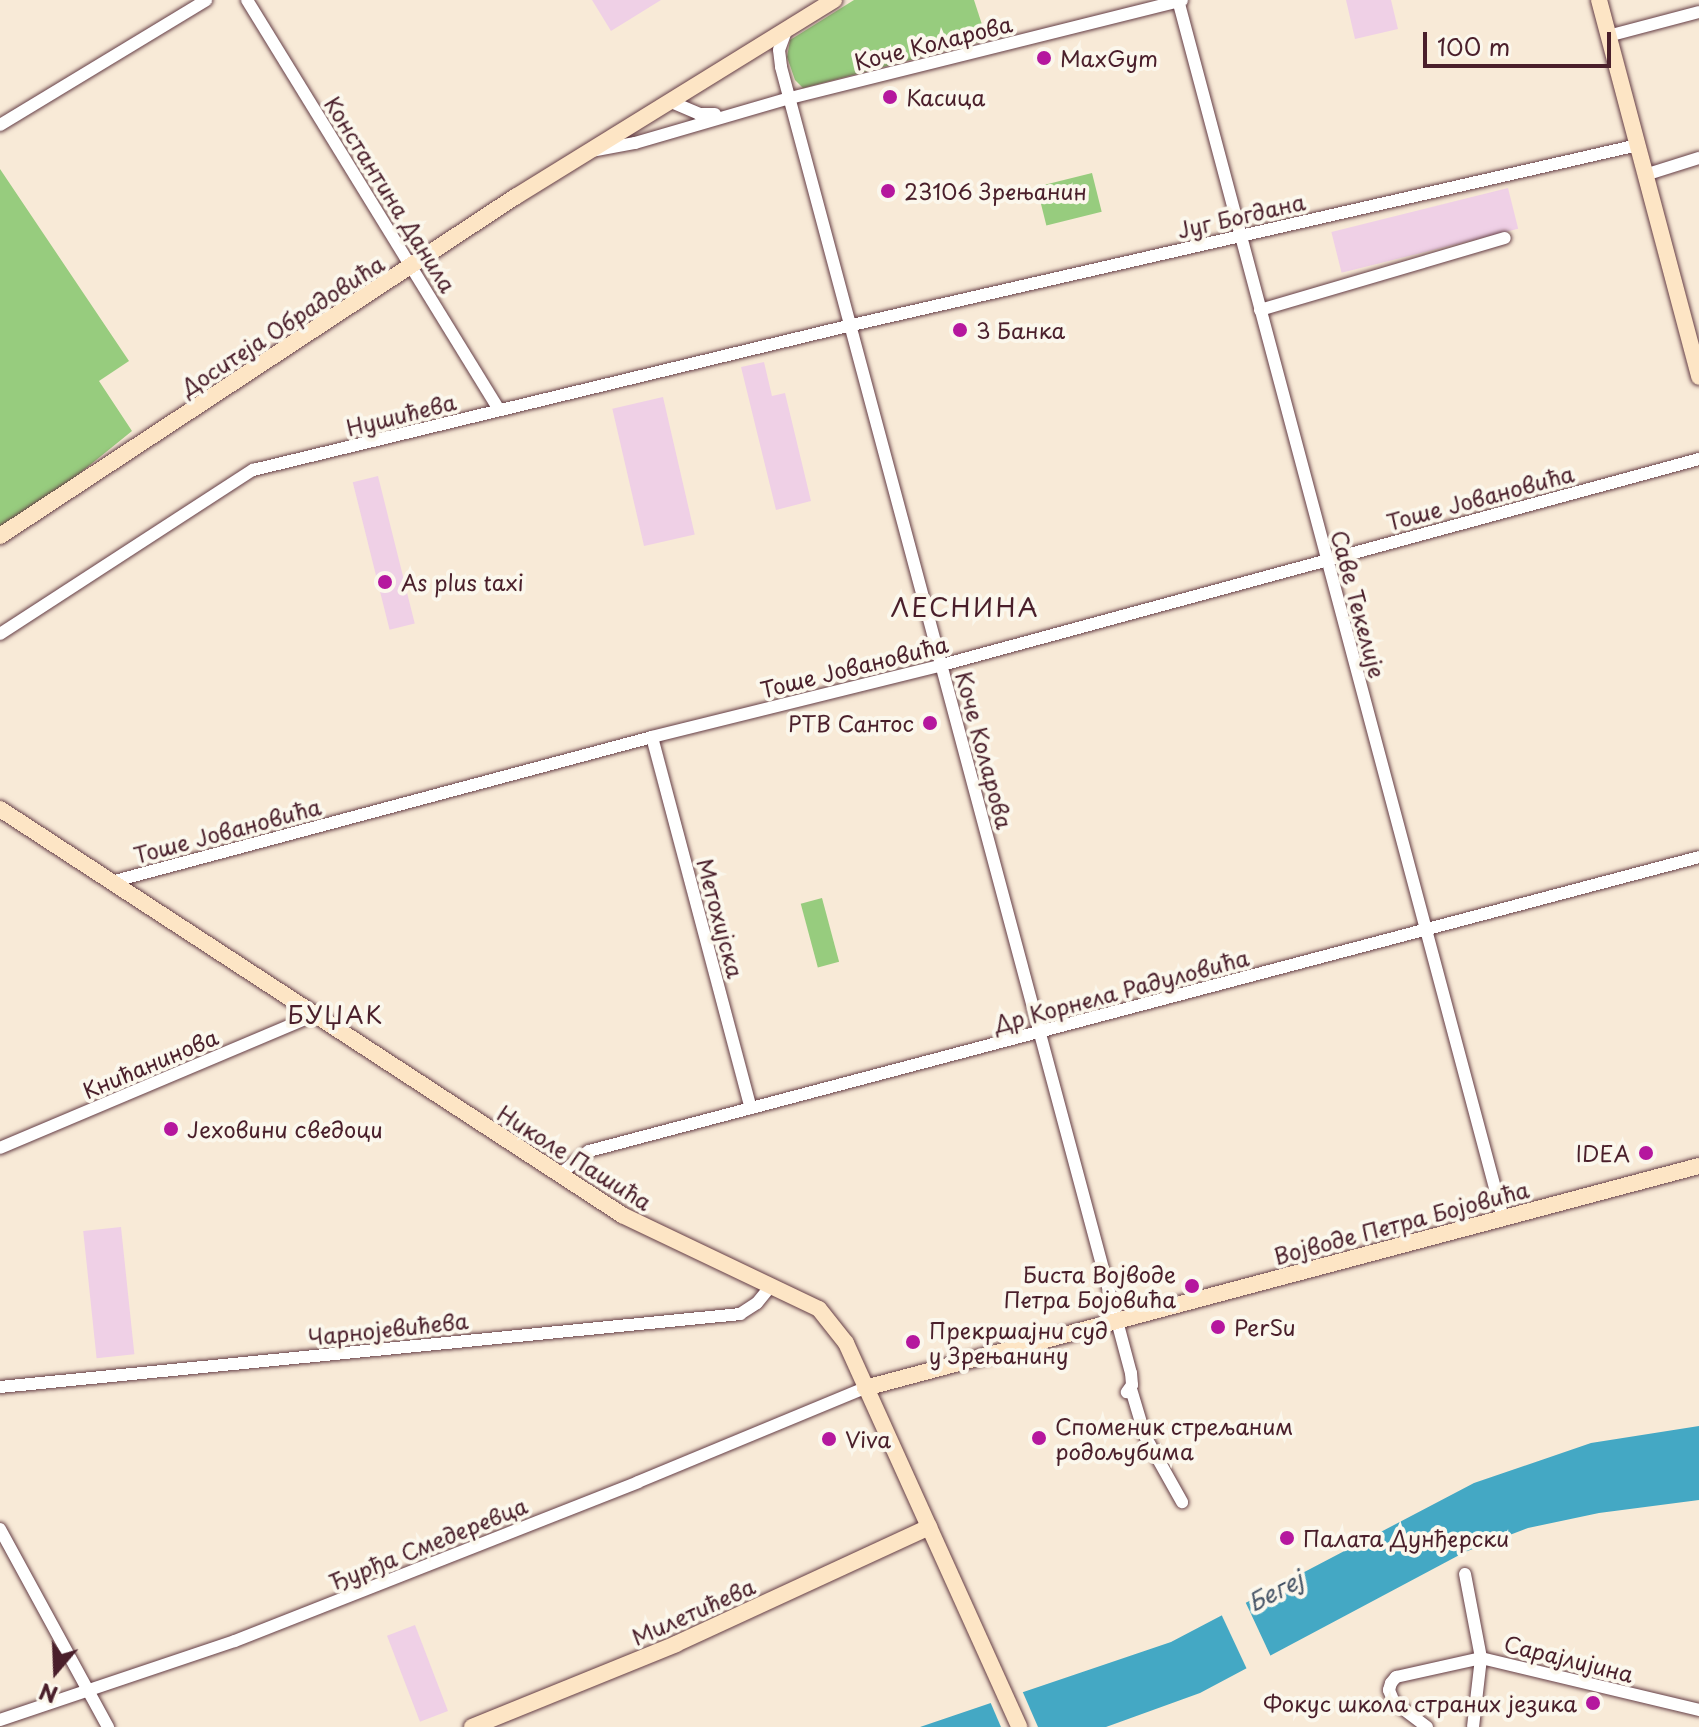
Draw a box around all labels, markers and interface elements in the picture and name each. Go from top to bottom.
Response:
street label: Коче Коларова [851,10,1015,74]
scale bar [1427,16,1615,66]
text: 100 m [1437,28,1510,64]
place label: MaxGym [1060,45,1158,71]
marker: MaxGym [1035,49,1053,67]
place label: Касица [906,84,985,110]
marker: Касица [881,88,899,106]
street label: Константина Данила [320,91,462,297]
place label: 23106 Зрењанин [904,178,1089,204]
marker: 23106 Зрењанин [879,182,897,200]
street label: Југ Богдана [1173,187,1309,243]
street label: Доситеја Обрадовића [175,249,389,401]
place label: 3 Банка [976,317,1066,343]
marker: 3 Банка [951,321,969,339]
street label: Нушићева [343,388,459,440]
street label: Тоше Јовановића [1383,459,1577,535]
street label: Саве Текелије [1327,527,1391,681]
place label: As plus taxi [401,569,525,595]
marker: As plus taxi [376,573,394,591]
district label: ЛЕСНИНА [891,591,1039,623]
street label: Тоше Јовановића [757,630,951,702]
street label: Коче Коларова [951,668,1019,832]
place label: РТВ Сантос [788,710,914,736]
marker: РТВ Сантос [921,714,939,732]
street label: Тоше Јовановића [130,792,324,868]
street label: Метохијска [692,855,750,981]
street label: Др Корнела Радуловића [990,943,1252,1037]
district label: БУЏАК [288,1001,384,1029]
street label: Книћанинова [78,1023,222,1103]
street label: Николе Пашића [493,1099,657,1215]
place label: Јеховини сведоци [187,1116,383,1142]
marker: Јеховини сведоци [162,1120,180,1138]
place label: IDEA [1576,1140,1630,1166]
marker: IDEA [1637,1144,1655,1162]
street label: Војводе Петра Бојовића [1270,1175,1532,1269]
place label: Биста Војводе Петра Бојовића [1004,1260,1176,1312]
marker: Биста Војводе Петра Бојовића [1183,1277,1201,1295]
street label: Чарнојевићева [306,1306,470,1350]
place label: PerSu [1234,1314,1296,1340]
place label: Прекршајни суд у Зрењанину [929,1316,1108,1368]
marker: PerSu [1209,1318,1227,1336]
marker: Прекршајни суд у Зрењанину [904,1333,922,1351]
place label: Споменик стрељаним родољубима [1055,1412,1296,1464]
place label: Viva [845,1426,891,1452]
marker: Споменик стрељаним родољубима [1030,1429,1048,1447]
marker: Viva [820,1430,838,1448]
street label: Ђурђа Смедеревца [325,1491,531,1595]
place label: Палата Дунђерски [1303,1525,1510,1551]
marker: Палата Дунђерски [1278,1529,1296,1547]
water label: Бегеј [1242,1565,1308,1617]
street label: Милетићева [627,1572,759,1650]
street label: Сарајлијина [1502,1629,1636,1687]
north arrow [16,1631,96,1711]
text: N [34,1676,62,1713]
place label: Фокус школа страних језика [1260,1690,1577,1716]
marker: Фокус школа страних језика [1584,1694,1602,1712]

